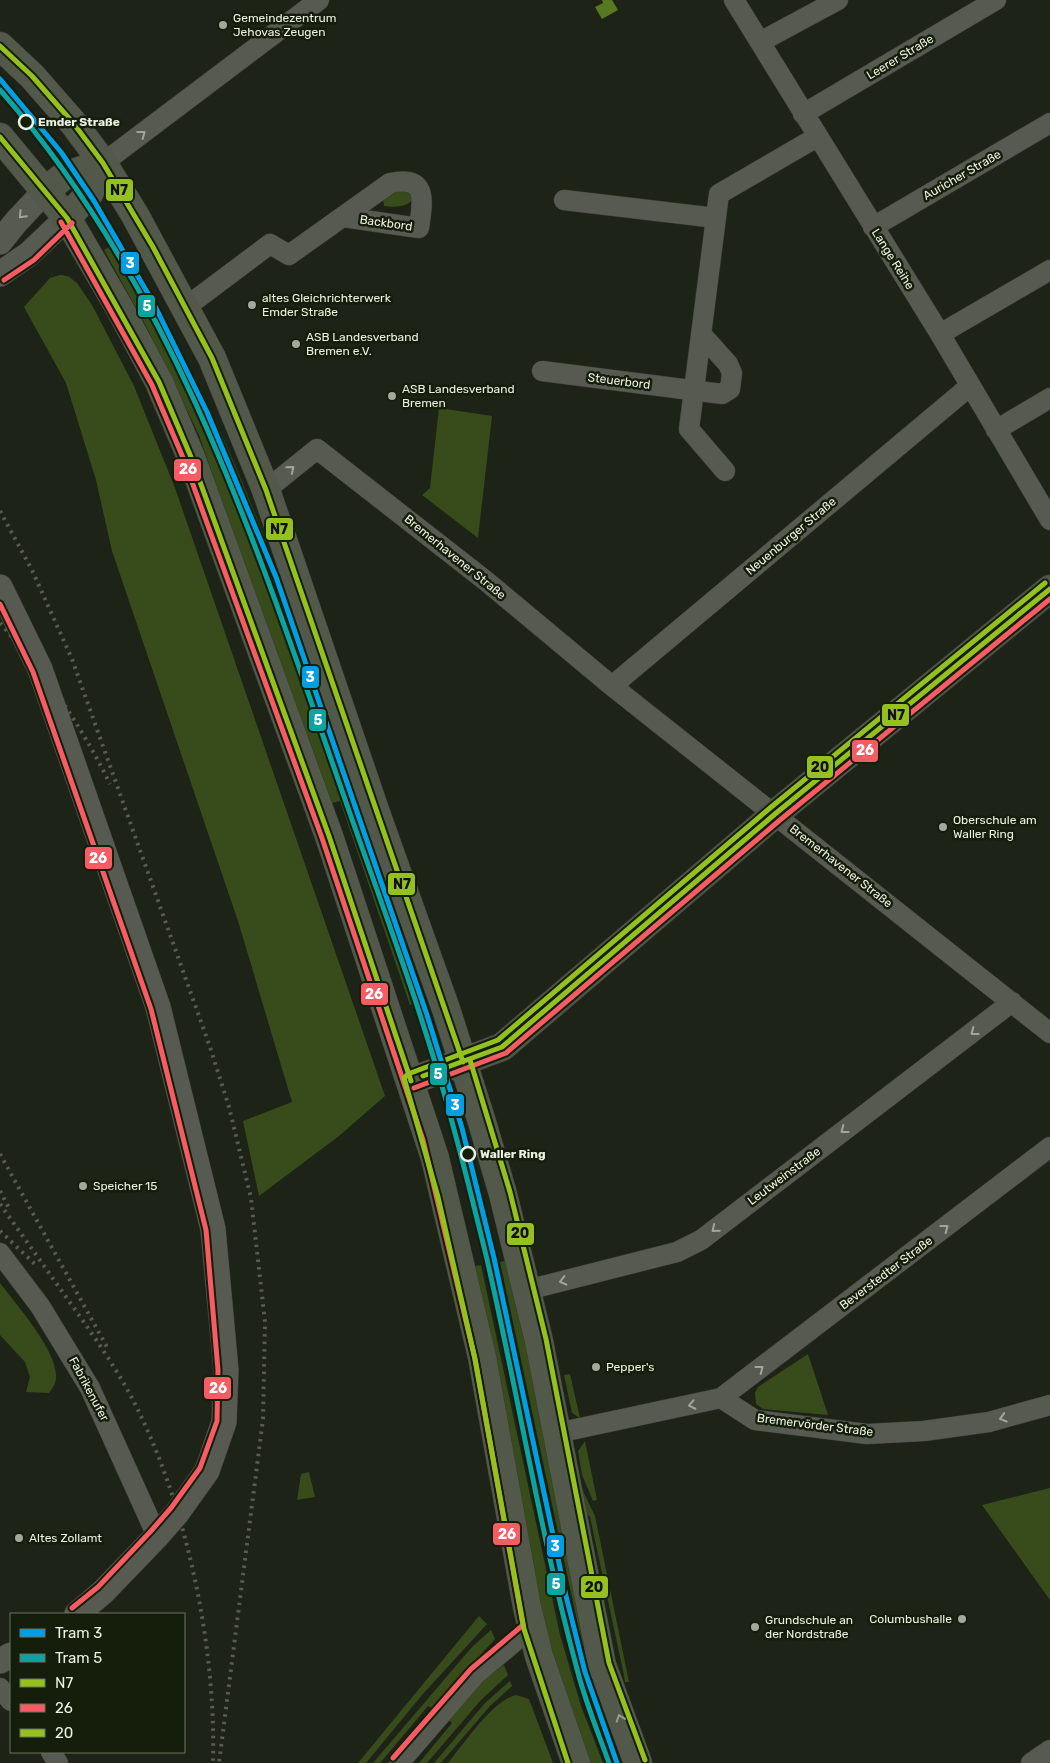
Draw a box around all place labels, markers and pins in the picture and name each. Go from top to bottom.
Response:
place label: Gemeindezentrum Jehovas Zeugen [233,11,336,39]
marker: Gemeindezentrum Jehovas Zeugen [217,19,229,31]
marker: Emder Straße [18,114,34,130]
place label: Emder Straße [38,115,120,129]
place label: altes Gleichrichterwerk Emder Straße [262,291,392,319]
marker: altes Gleichrichterwerk Emder Straße [246,299,258,311]
place label: ASB Landesverband Bremen e.V. [306,330,419,358]
marker: ASB Landesverband Bremen e.V. [290,338,302,350]
place label: ASB Landesverband Bremen [402,382,515,410]
marker: ASB Landesverband Bremen [386,390,398,402]
place label: Oberschule am Waller Ring [953,813,1037,841]
marker: Oberschule am Waller Ring [937,821,949,833]
marker: Waller Ring [460,1146,476,1162]
place label: Waller Ring [480,1147,546,1161]
place label: Speicher 15 [93,1179,157,1193]
marker: Speicher 15 [77,1180,89,1192]
place label: Pepper's [606,1360,654,1374]
marker: Pepper's [590,1361,602,1373]
place label: Altes Zollamt [29,1531,102,1545]
marker: Altes Zollamt [13,1532,25,1544]
place label: Columbushalle [869,1612,952,1626]
place label: Grundschule an der Nordstraße [765,1613,853,1641]
marker: Columbushalle [956,1613,968,1625]
marker: Grundschule an der Nordstraße [749,1621,761,1633]

